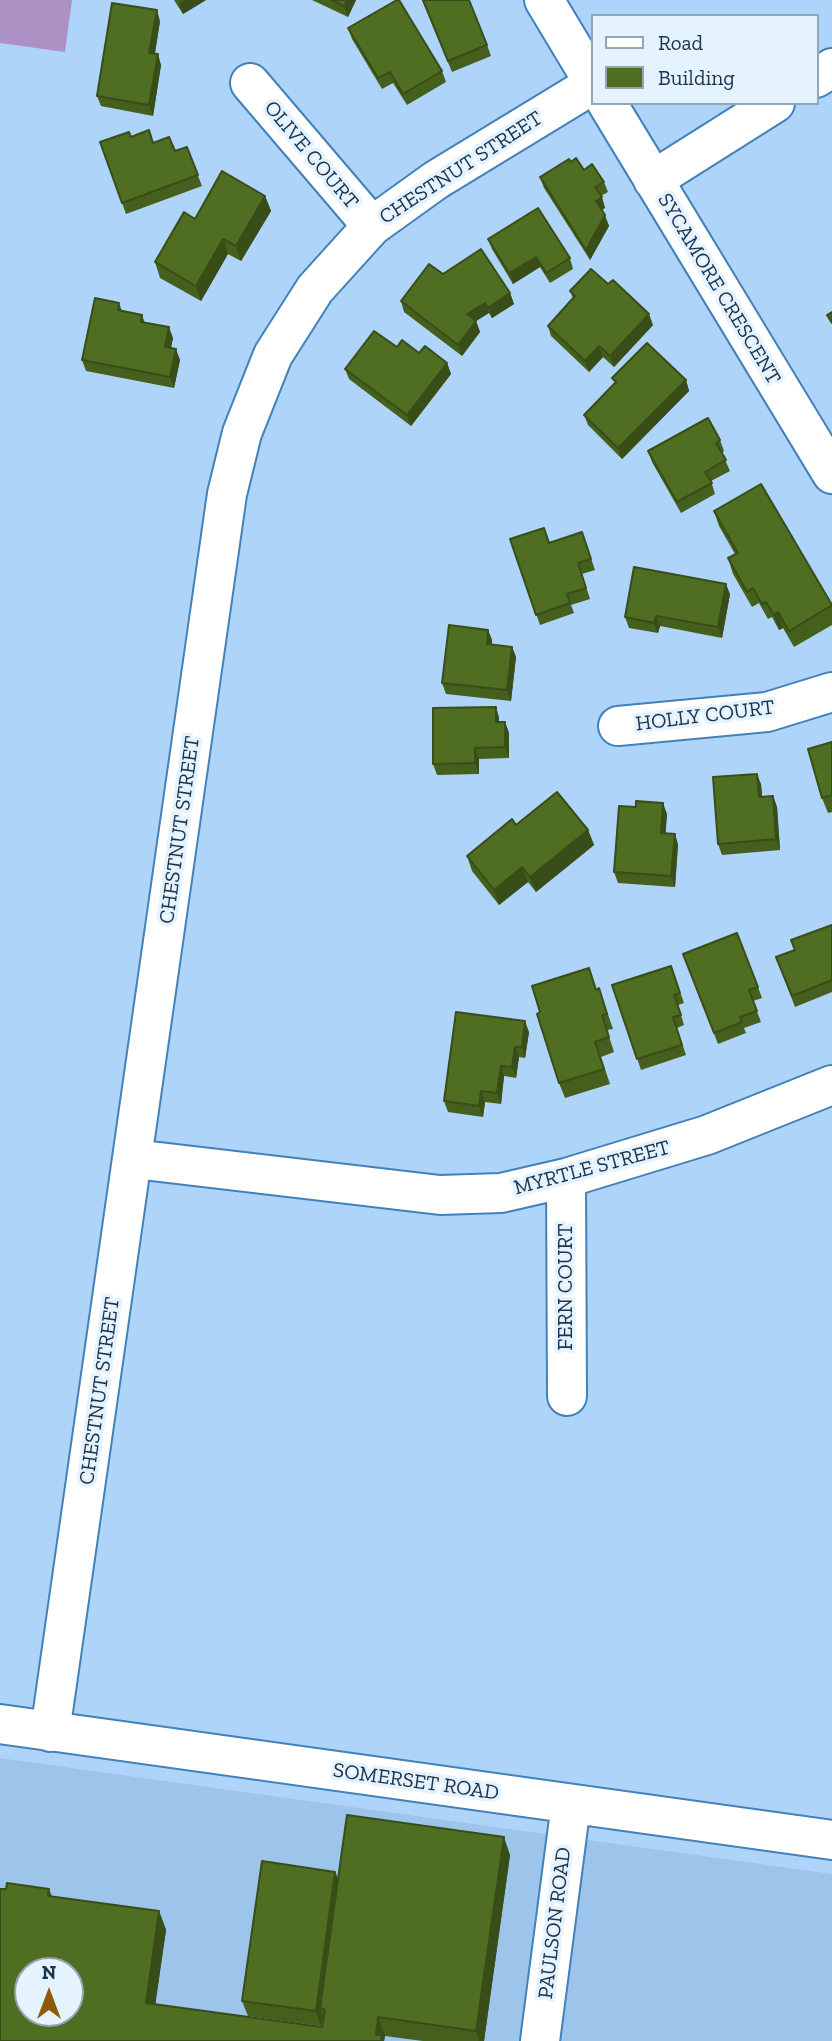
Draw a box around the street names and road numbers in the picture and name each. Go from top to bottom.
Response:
street label: OLIVE COURT [258,96,364,214]
street label: CHESTNUT STREET [375,106,547,230]
street label: SYCAMORE CRESCENT [652,189,786,389]
street label: HOLLY COURT [634,695,776,737]
street label: CHESTNUT STREET [154,735,206,925]
street label: MYRTLE STREET [511,1135,673,1201]
street label: FERN COURT [553,1224,579,1350]
street label: CHESTNUT STREET [74,1296,126,1486]
street label: SOMERSET ROAD [331,1758,501,1806]
street label: PAULSON ROAD [533,1846,577,2000]

